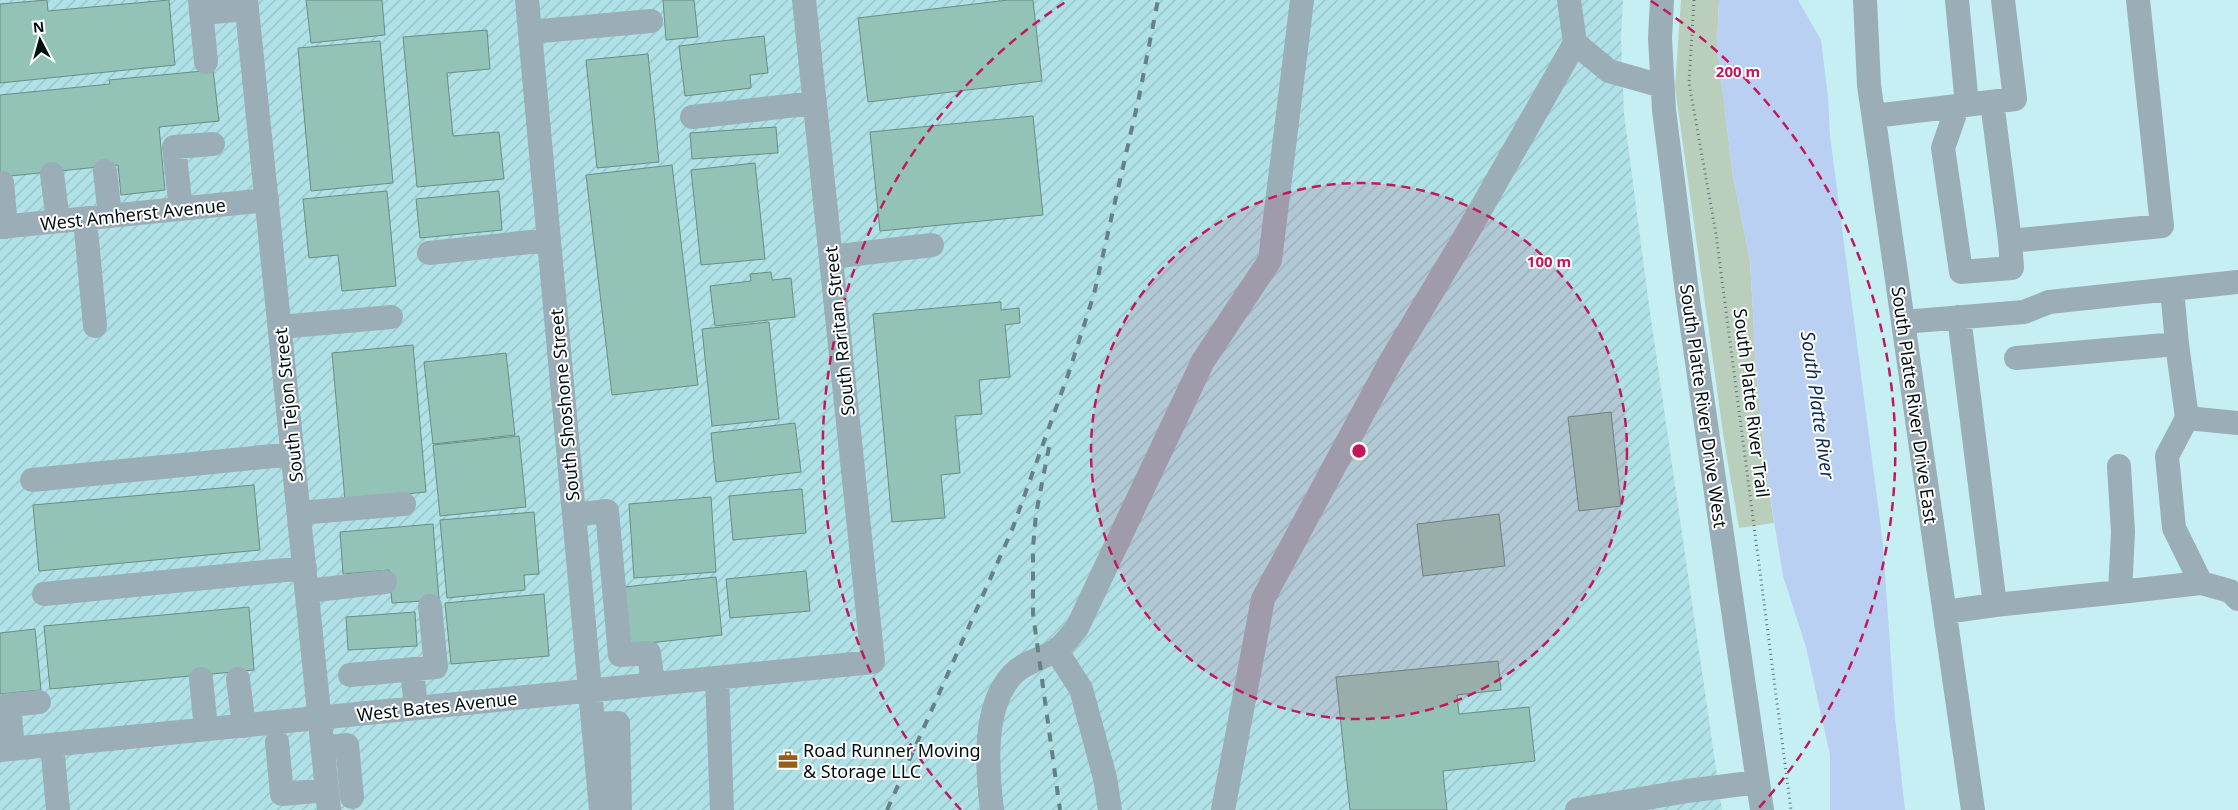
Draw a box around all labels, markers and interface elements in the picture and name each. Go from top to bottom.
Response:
north arrow [15,15,65,65]
text: N [32,17,45,37]
text: 200 m [1716,61,1760,81]
street label: West Amherst Avenue [39,192,227,236]
street label: South Raritan Street [818,245,860,417]
text: 100 m [1527,251,1571,271]
street label: South Platte River Drive West [1675,283,1733,530]
street label: South Platte River Drive East [1886,285,1944,526]
street label: South Shoshone Street [544,307,584,502]
street label: South Platte River Trail [1728,307,1776,499]
street label: South Tejon Street [268,326,308,483]
water label: South Platte River [1795,330,1841,482]
centre of rings [1350,442,1368,460]
street label: West Bates Avenue [356,686,518,726]
place label: Road Runner Moving & Storage LLC [803,738,981,783]
office icon: Road Runner Moving & Storage LLC [777,749,799,771]

